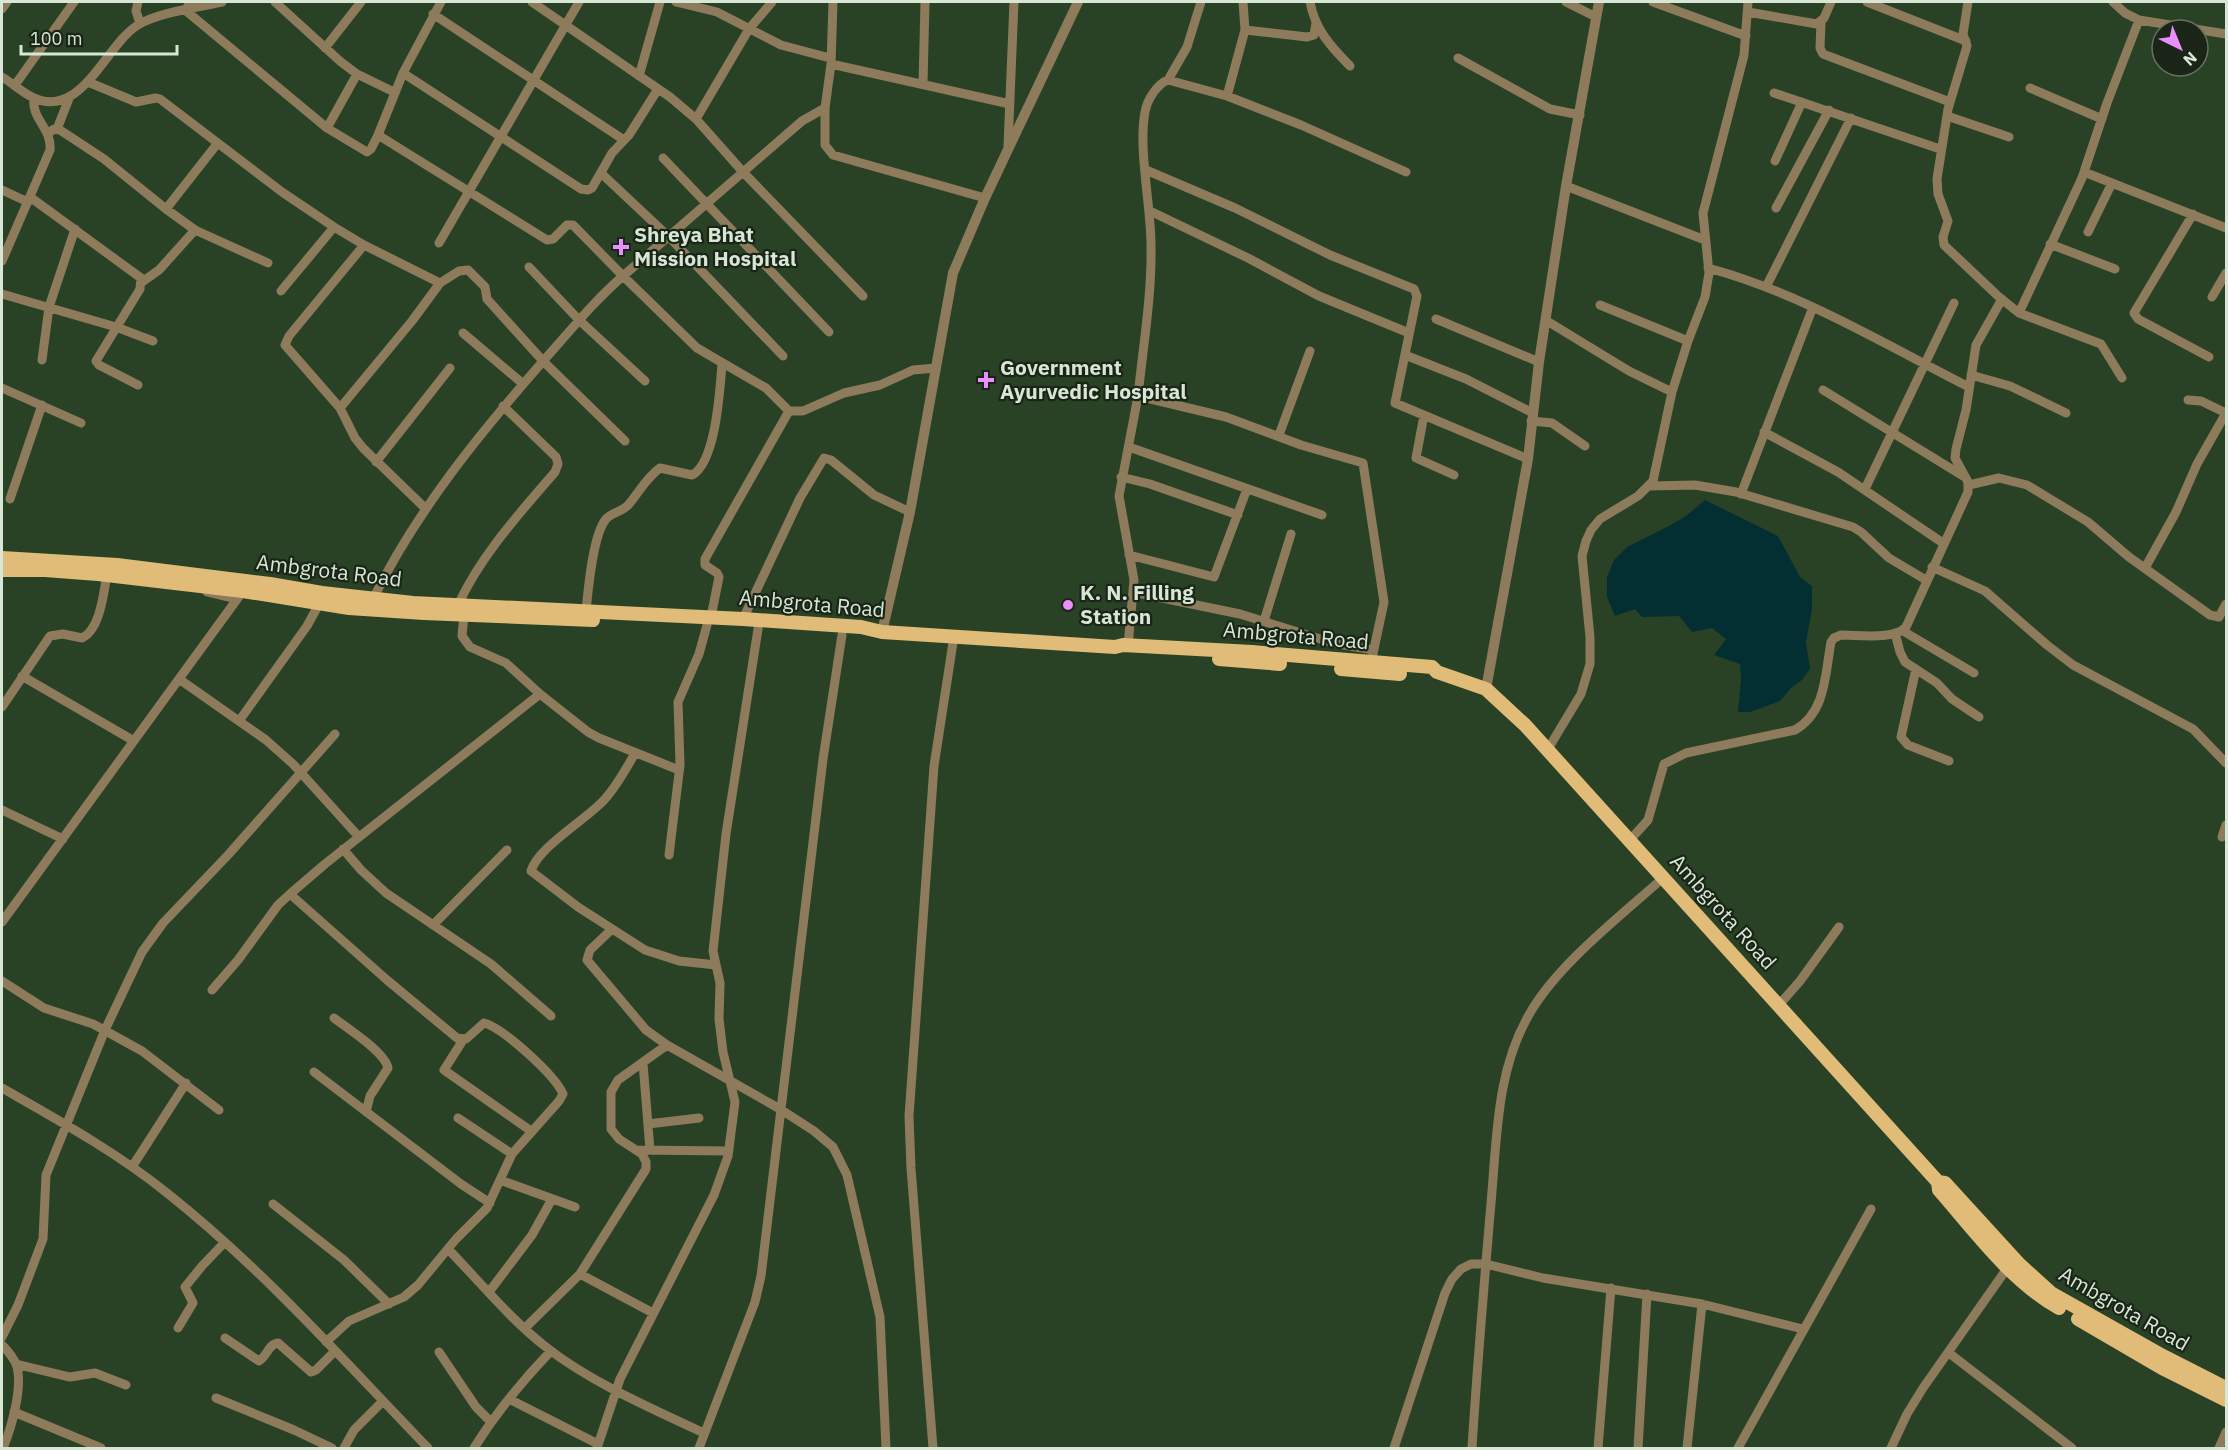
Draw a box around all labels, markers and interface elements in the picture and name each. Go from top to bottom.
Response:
scale bar [21,18,177,56]
north arrow [2150,18,2210,78]
text: 100 m [30,27,82,50]
text: N [2179,48,2201,70]
place label: Shreya Bhat Mission Hospital [634,220,796,272]
marker: Shreya Bhat Mission Hospital [612,238,630,256]
place label: Government Ayurvedic Hospital [1000,353,1187,405]
marker: Government Ayurvedic Hospital [977,371,995,389]
street label: Ambgrota Road [255,547,403,593]
place label: K. N. Filling Station [1080,578,1194,630]
street label: Ambgrota Road [738,583,886,623]
marker: K. N. Filling Station [1061,598,1075,612]
street label: Ambgrota Road [1222,615,1370,655]
street label: Ambgrota Road [1664,848,1783,975]
street label: Ambgrota Road [2054,1259,2195,1357]

